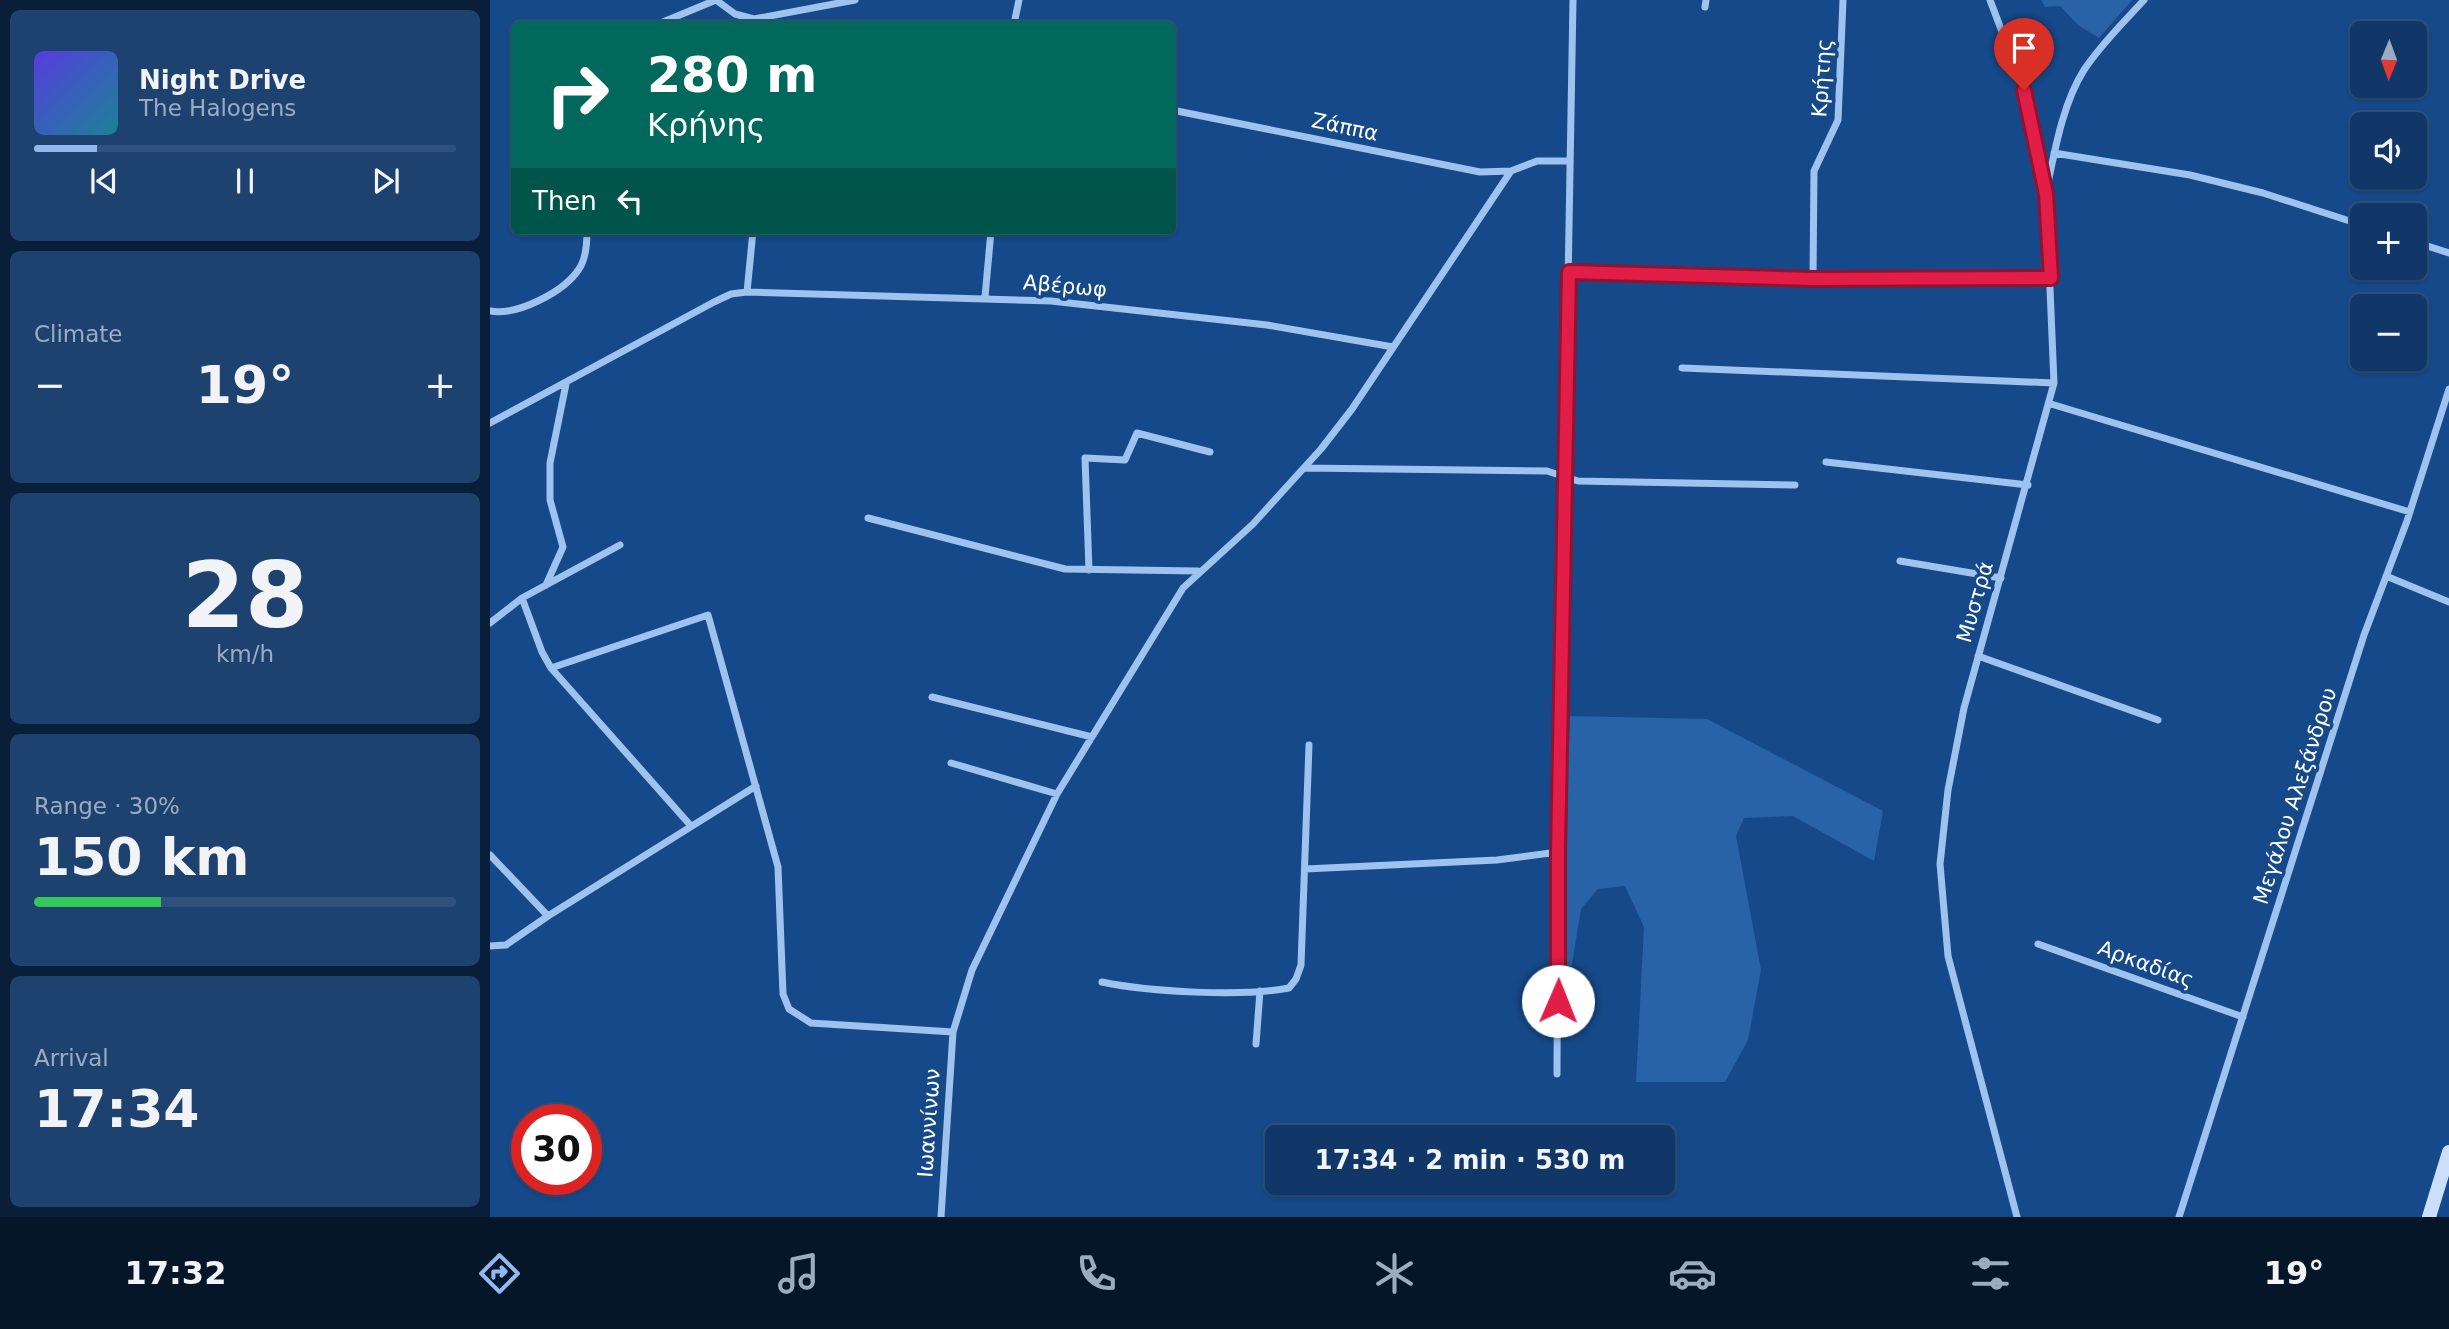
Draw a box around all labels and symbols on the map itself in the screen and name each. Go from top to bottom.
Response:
pin [1994,18,2054,90]
north arrow [2350,21,2427,98]
street label: Κρήτης [1807,38,1837,118]
street label: Ζάππα [1310,108,1380,146]
street label: Αβέρωφ [1022,270,1108,302]
street label: Μυστρά [1952,559,1998,645]
street label: Μεγάλου Αλεξάνδρου [2249,685,2341,907]
street label: Αρκαδίας [2095,936,2197,992]
position arrow [1521,964,1595,1038]
street label: Ιωαννίνων [913,1068,945,1178]
speed limit sign: 30 [511,1104,602,1195]

